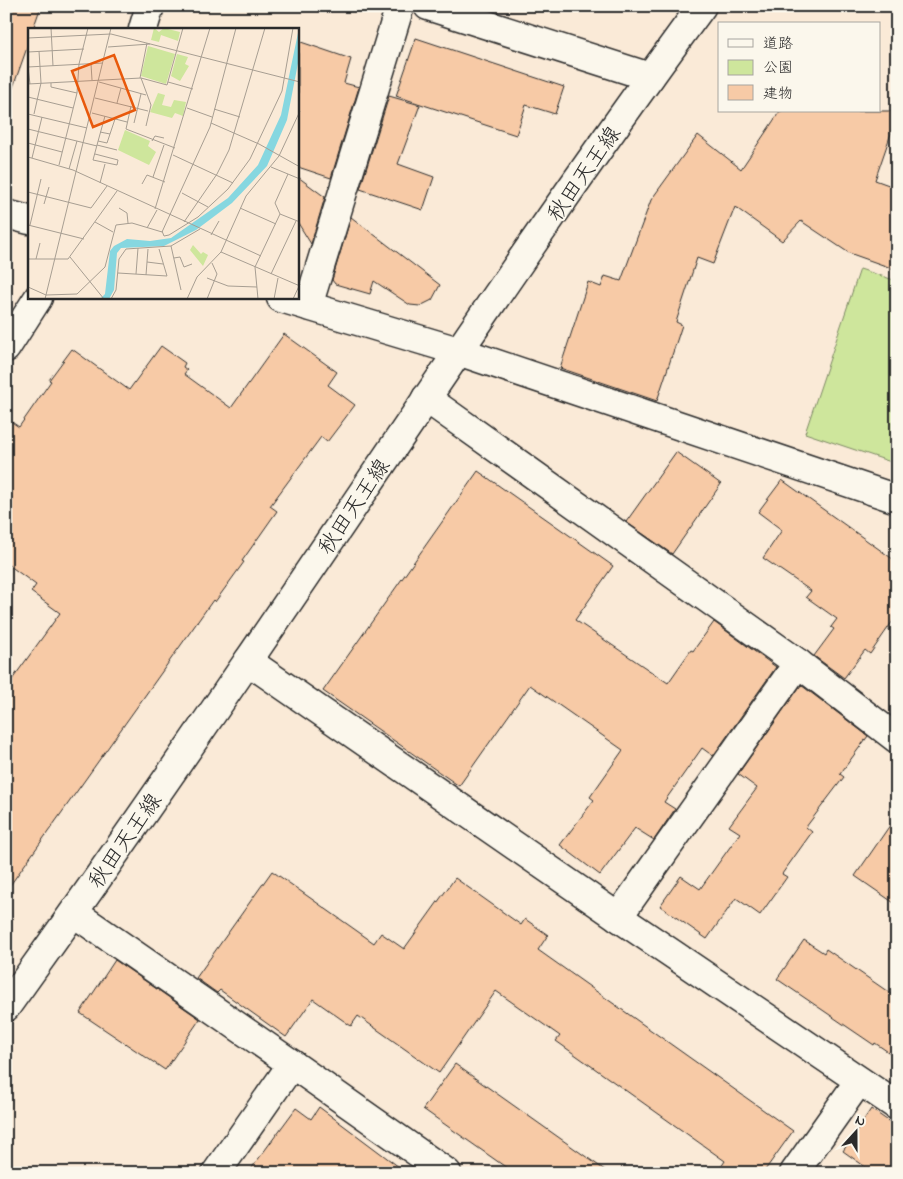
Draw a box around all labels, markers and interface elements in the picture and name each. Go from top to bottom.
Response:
legend [718,22,880,112]
inset map [28,28,299,299]
text: 道路 [763,33,793,55]
text: 公園 [763,57,793,79]
text: 建物 [763,83,793,105]
street label: 秋田天王線 [541,120,630,229]
street label: 秋田天王線 [311,453,400,562]
street label: 秋田天王線 [82,787,171,896]
north arrow [830,1106,880,1156]
text: N [852,1110,868,1133]

